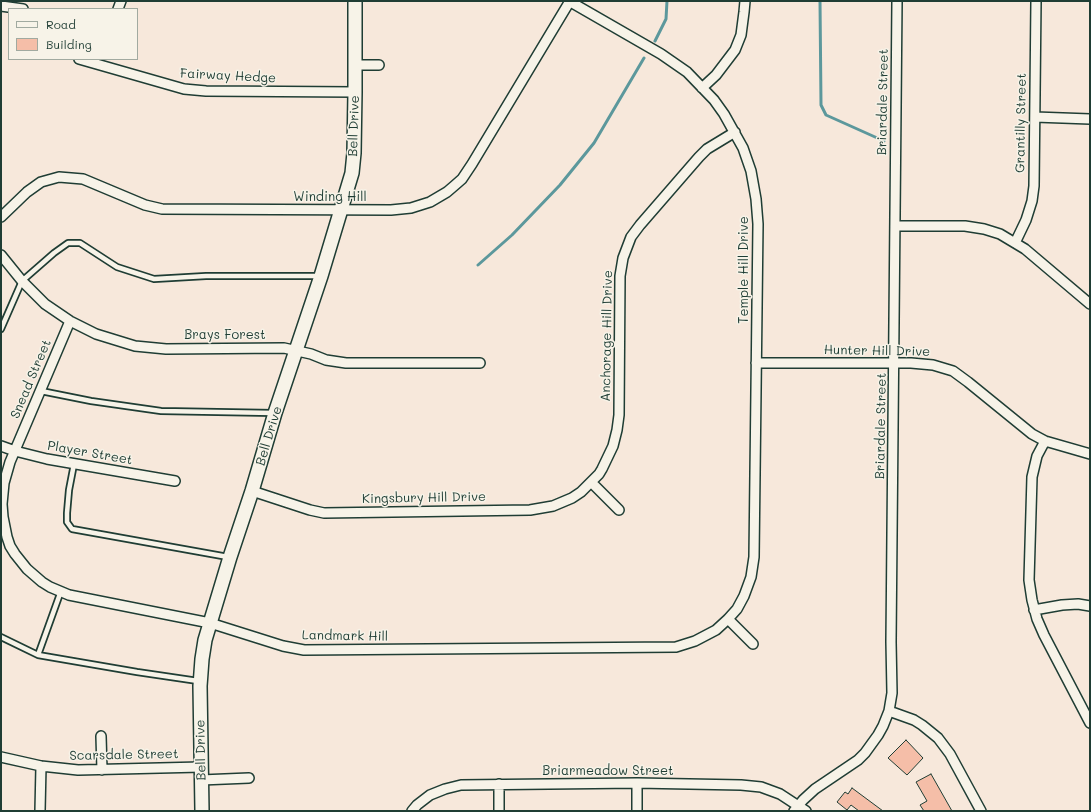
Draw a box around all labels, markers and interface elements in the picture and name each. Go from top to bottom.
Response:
legend [8,8,138,60]
text: Road [46,16,76,32]
text: Building [46,36,92,52]
street label: Briardale Street [874,49,892,155]
street label: Fairway Hedge [180,66,276,86]
street label: Grantilly Street [1012,73,1030,173]
street label: Bell Drive [345,95,363,157]
street label: Winding Hill [293,189,367,205]
street label: Temple Hill Drive [736,216,752,324]
street label: Anchorage Hill Drive [598,270,616,402]
street label: Brays Forest [184,327,266,343]
street label: Snead Street [7,337,55,421]
street label: Hunter Hill Drive [824,342,930,360]
street label: Briardale Street [872,373,890,479]
street label: Bell Drive [253,404,285,468]
street label: Player Street [46,438,134,468]
street label: Kingsbury Hill Drive [362,489,486,507]
street label: Landmark Hill [302,627,388,645]
street label: Bell Drive [193,719,209,781]
street label: Scarsdale Street [69,746,179,764]
street label: Briarmeadow Street [542,763,674,779]

